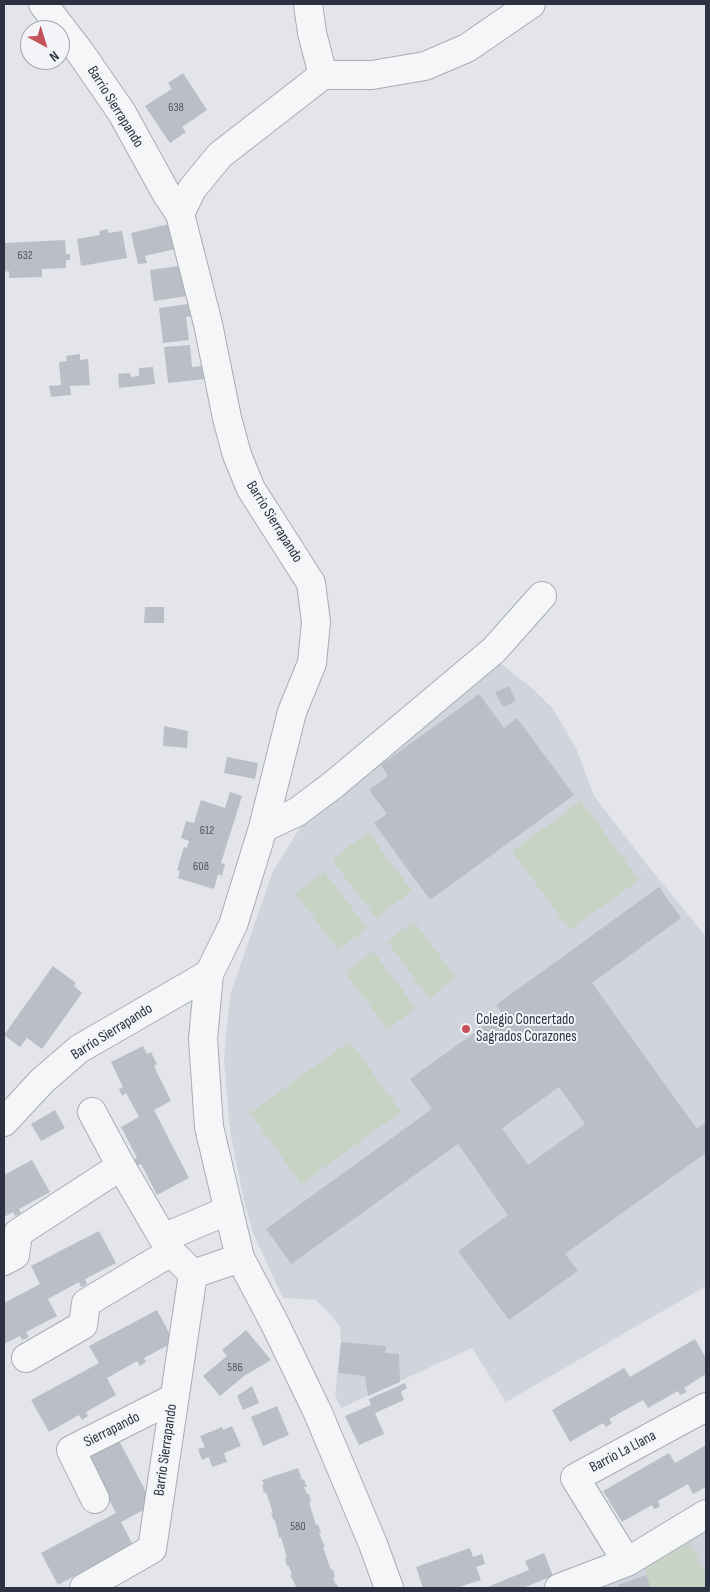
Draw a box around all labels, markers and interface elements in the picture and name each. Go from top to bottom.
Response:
north arrow [20,20,70,70]
text: N [46,47,62,65]
street label: Barrio Sierrapando [83,63,147,151]
house number: 638 [168,101,184,115]
house number: 632 [17,249,33,263]
street label: Barrio Sierrapando [242,478,306,566]
house number: 612 [200,824,214,838]
house number: 608 [193,860,209,874]
street label: Barrio Sierrapando [68,1000,156,1064]
place label: Colegio Concertado Sagrados Corazones [476,1011,577,1046]
marker: Colegio Concertado Sagrados Corazones [460,1023,472,1035]
house number: 586 [227,1361,243,1375]
street label: Barrio Sierrapando [151,1403,181,1497]
street label: Sierrapando [81,1408,143,1452]
street label: Barrio La Llana [587,1427,659,1477]
house number: 580 [290,1520,306,1534]

